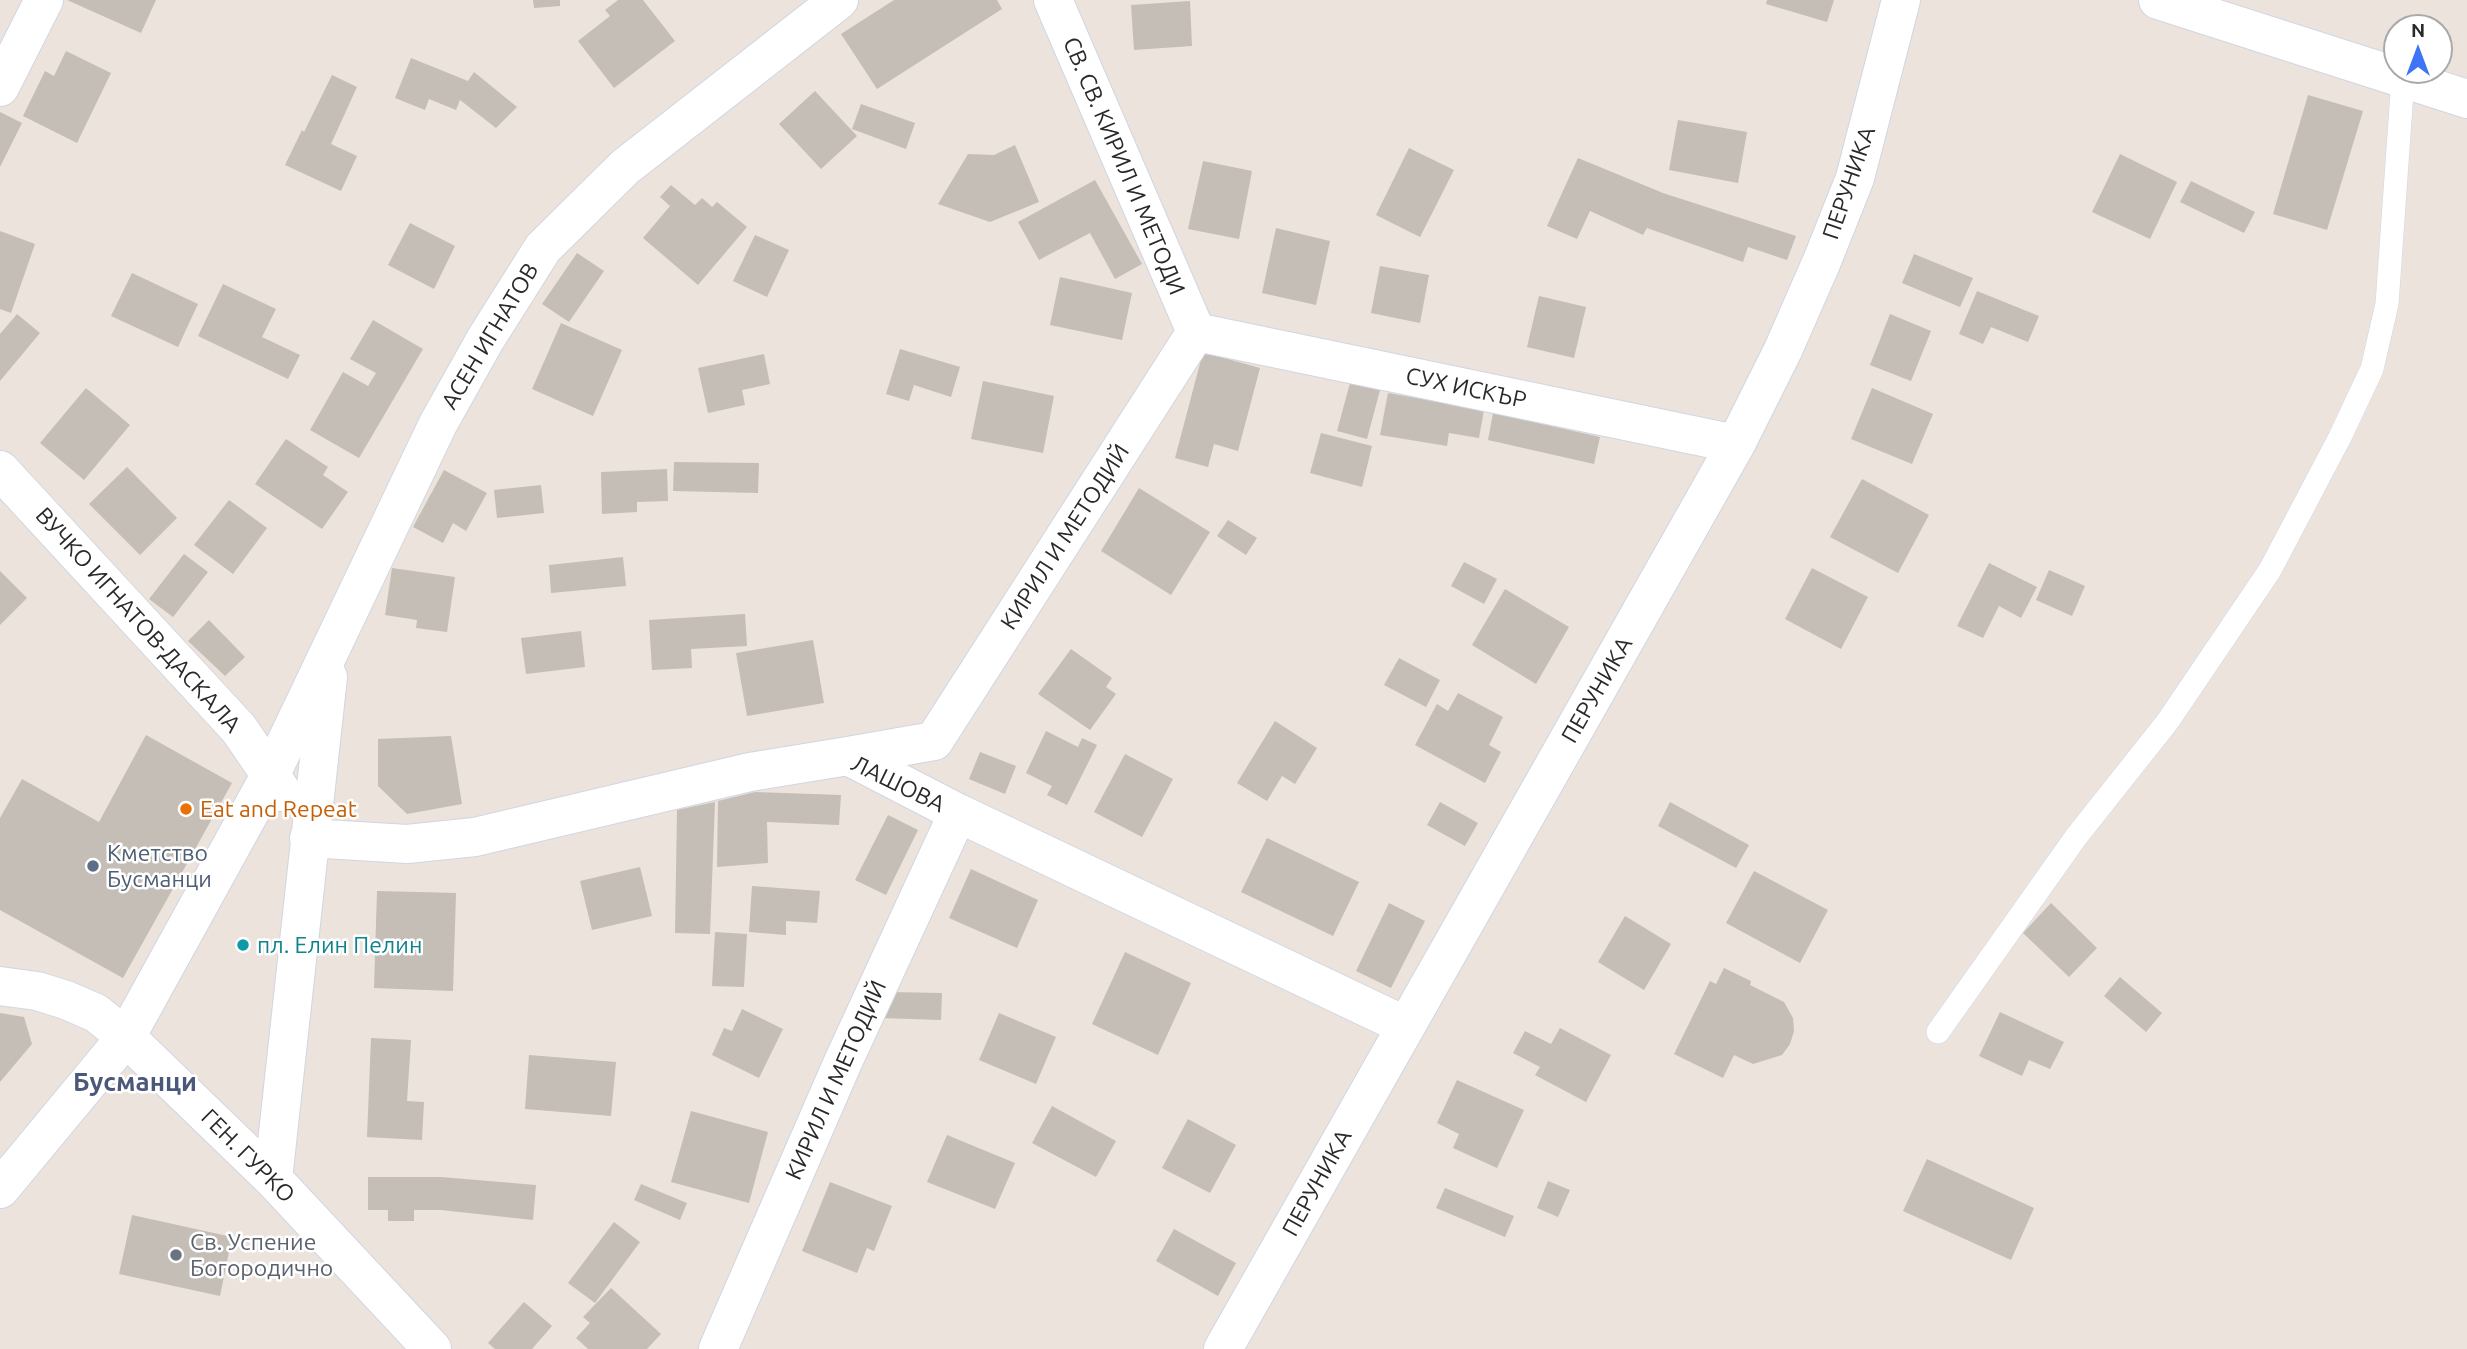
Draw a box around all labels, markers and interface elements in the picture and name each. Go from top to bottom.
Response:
north arrow [2383,14,2453,84]
text: N [2411,19,2425,41]
street label: СВ. СВ. КИРИЛ И МЕТОДИ [1057,33,1191,299]
street label: ПЕРУНИКА [1817,123,1881,243]
street label: АСЕН ИГНАТОВ [436,258,544,414]
street label: СУХ ИСКЪР [1403,362,1529,414]
street label: КИРИЛ И МЕТОДИЙ [995,439,1135,635]
street label: ВУЧКО ИГНАТОВ-ДАСКАЛА [30,502,246,738]
street label: ПЕРУНИКА [1556,632,1638,748]
street label: ЛАШОВА [847,750,949,818]
place label: Eat and Repeat [200,795,357,823]
marker: Eat and Repeat [178,801,194,817]
place label: Кметство Бусманци [107,839,212,893]
marker: Кметство Бусманци [85,858,101,874]
place label: пл. Елин Пелин [257,931,422,959]
marker: пл. Елин Пелин [235,937,251,953]
street label: КИРИЛ И МЕТОДИЙ [780,976,892,1184]
district label: Бусманци [73,1066,197,1098]
street label: ГЕН. ГУРКО [195,1103,301,1209]
street label: ПЕРУНИКА [1276,1125,1358,1241]
place label: Св. Успение Богородично [190,1228,333,1282]
marker: Св. Успение Богородично [168,1247,184,1263]

